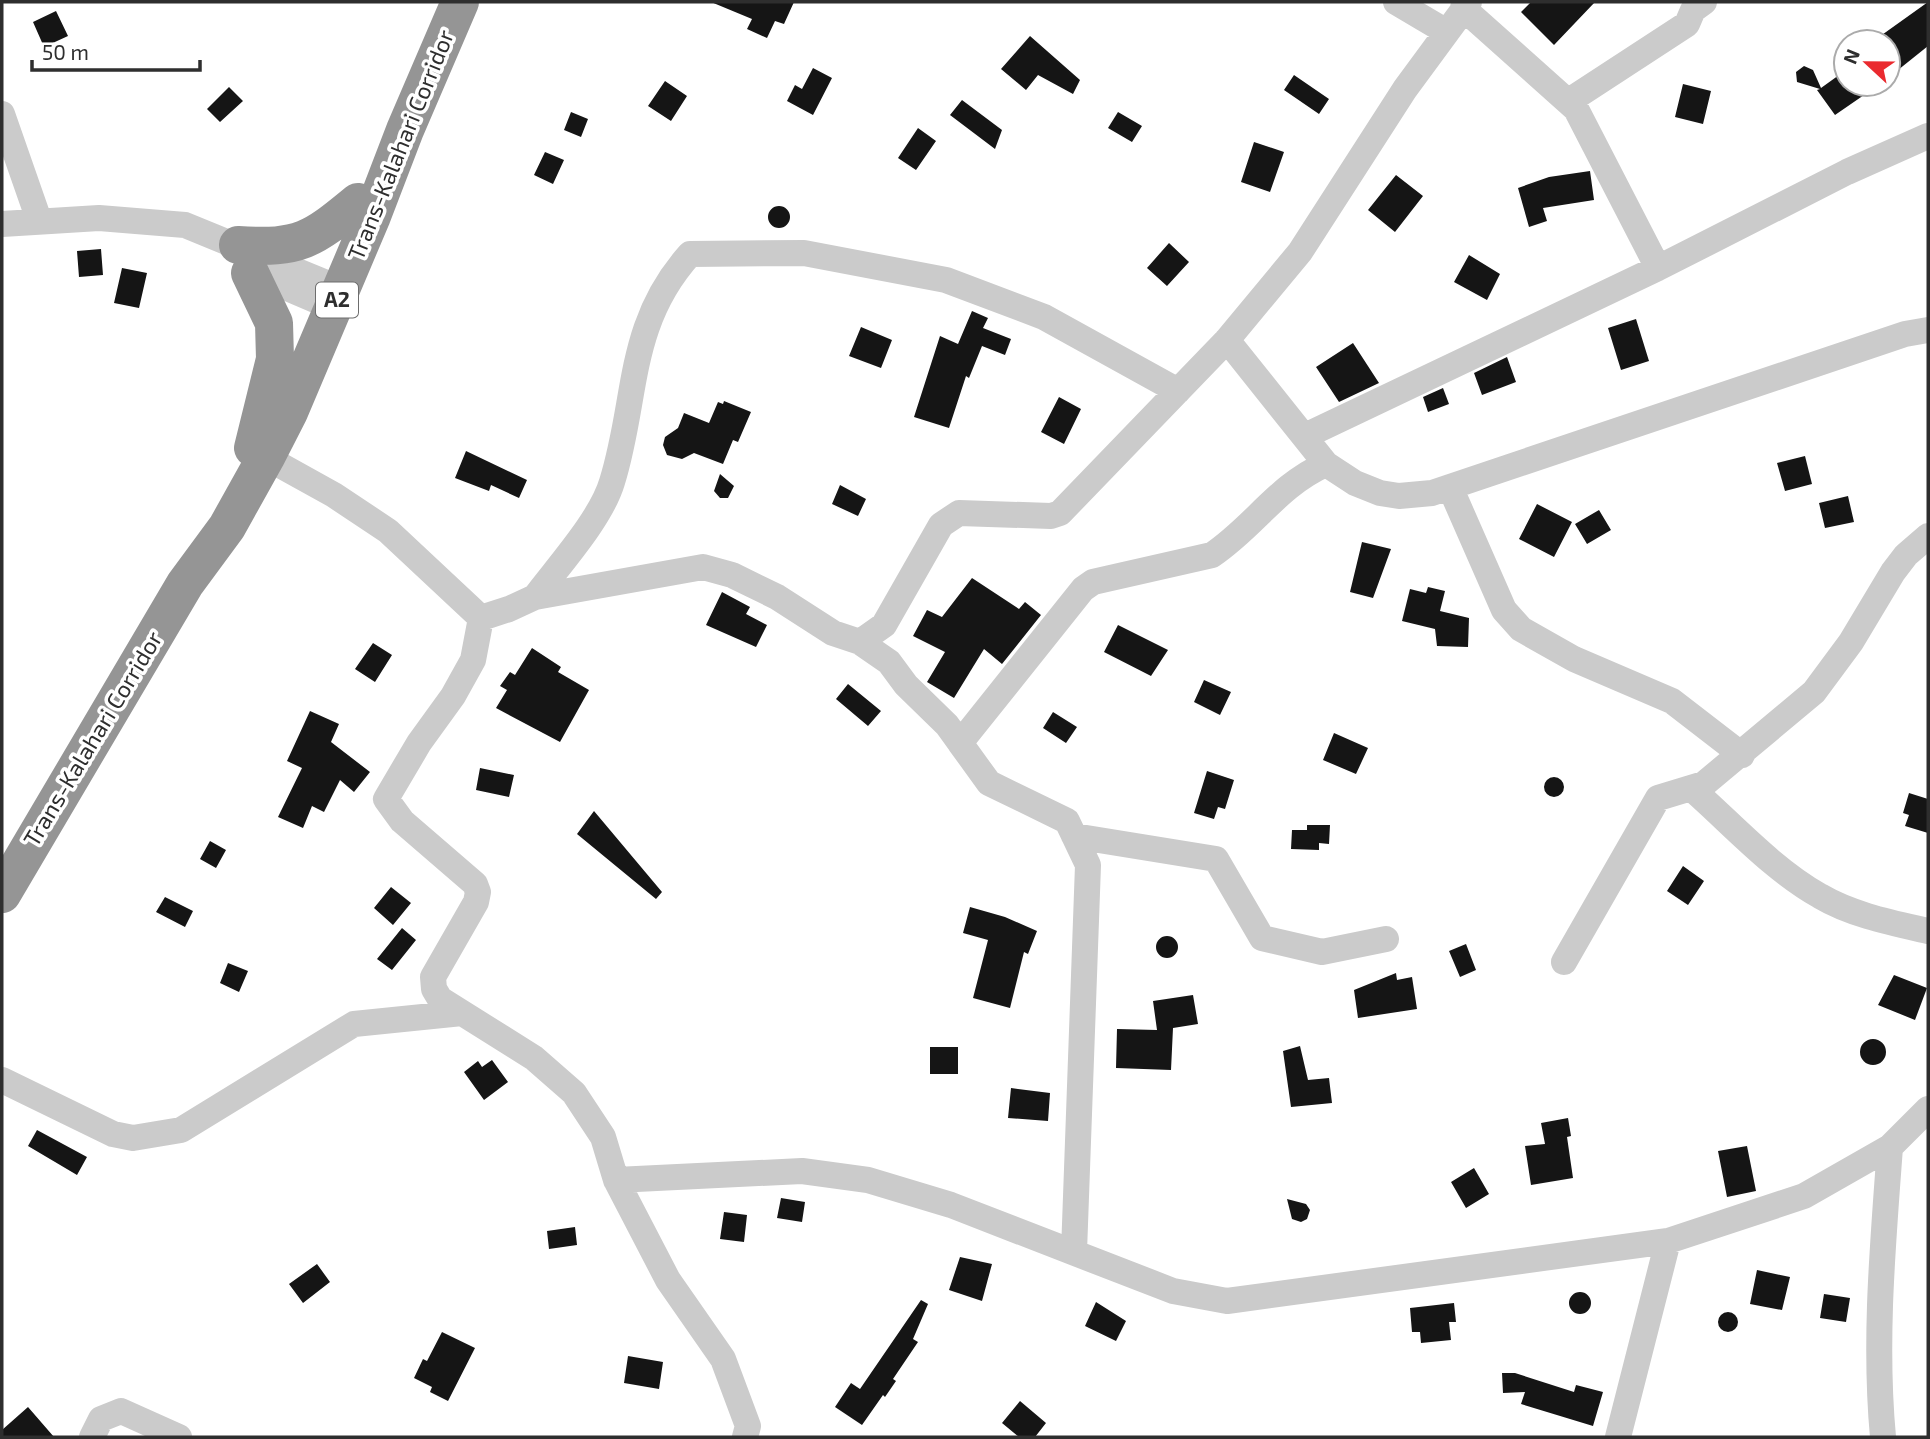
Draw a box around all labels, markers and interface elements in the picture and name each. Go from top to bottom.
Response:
street label: Trans-Kalahari Corridor [341,25,459,264]
scale bar [32,28,200,72]
north arrow [1832,28,1902,98]
text: 50 m [42,39,89,64]
text: N [1838,46,1864,67]
road number: A2 [316,282,358,318]
street label: Trans-Kalahari Corridor [17,626,167,851]

